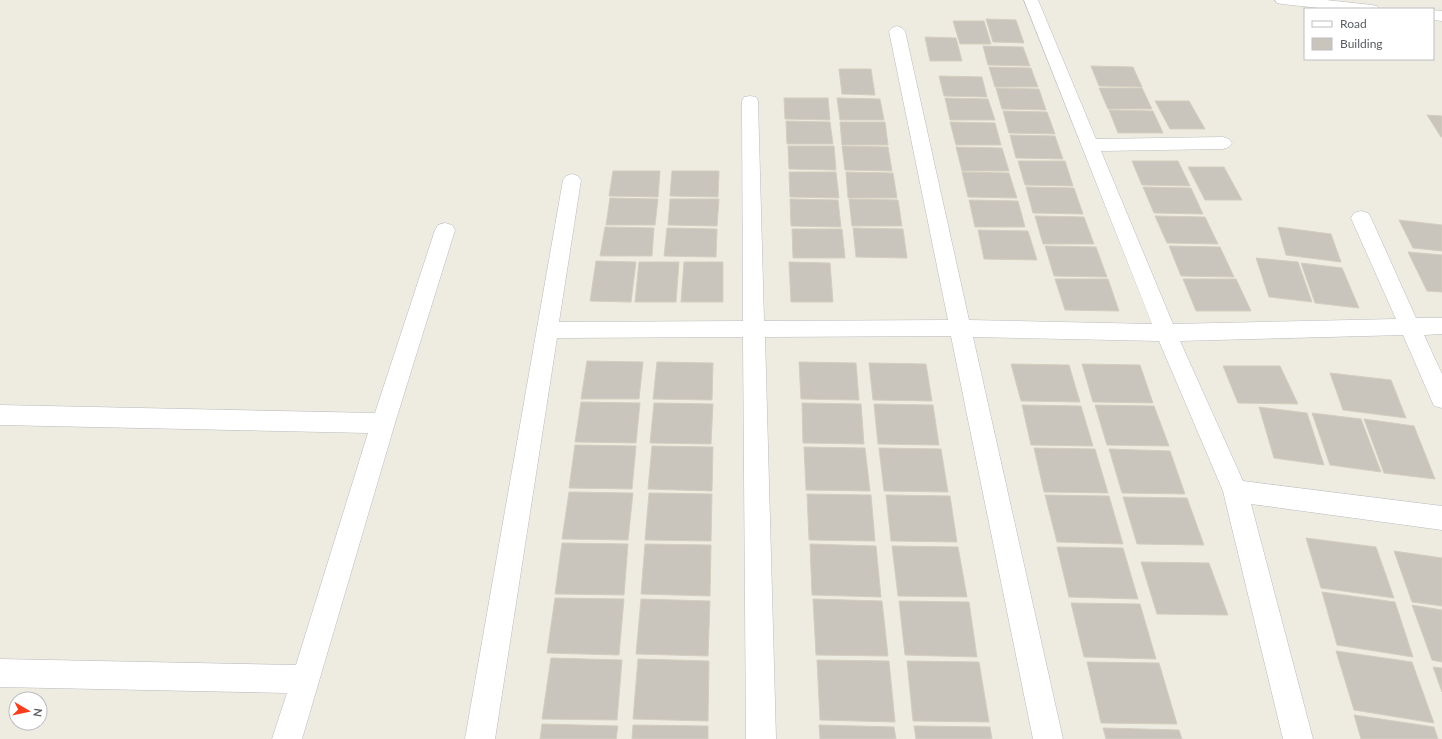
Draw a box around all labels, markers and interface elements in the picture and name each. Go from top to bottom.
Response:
legend [1304,8,1434,60]
text: Road [1340,16,1367,31]
text: Building [1340,36,1383,51]
north arrow [8,691,48,731]
text: N [31,707,45,718]

